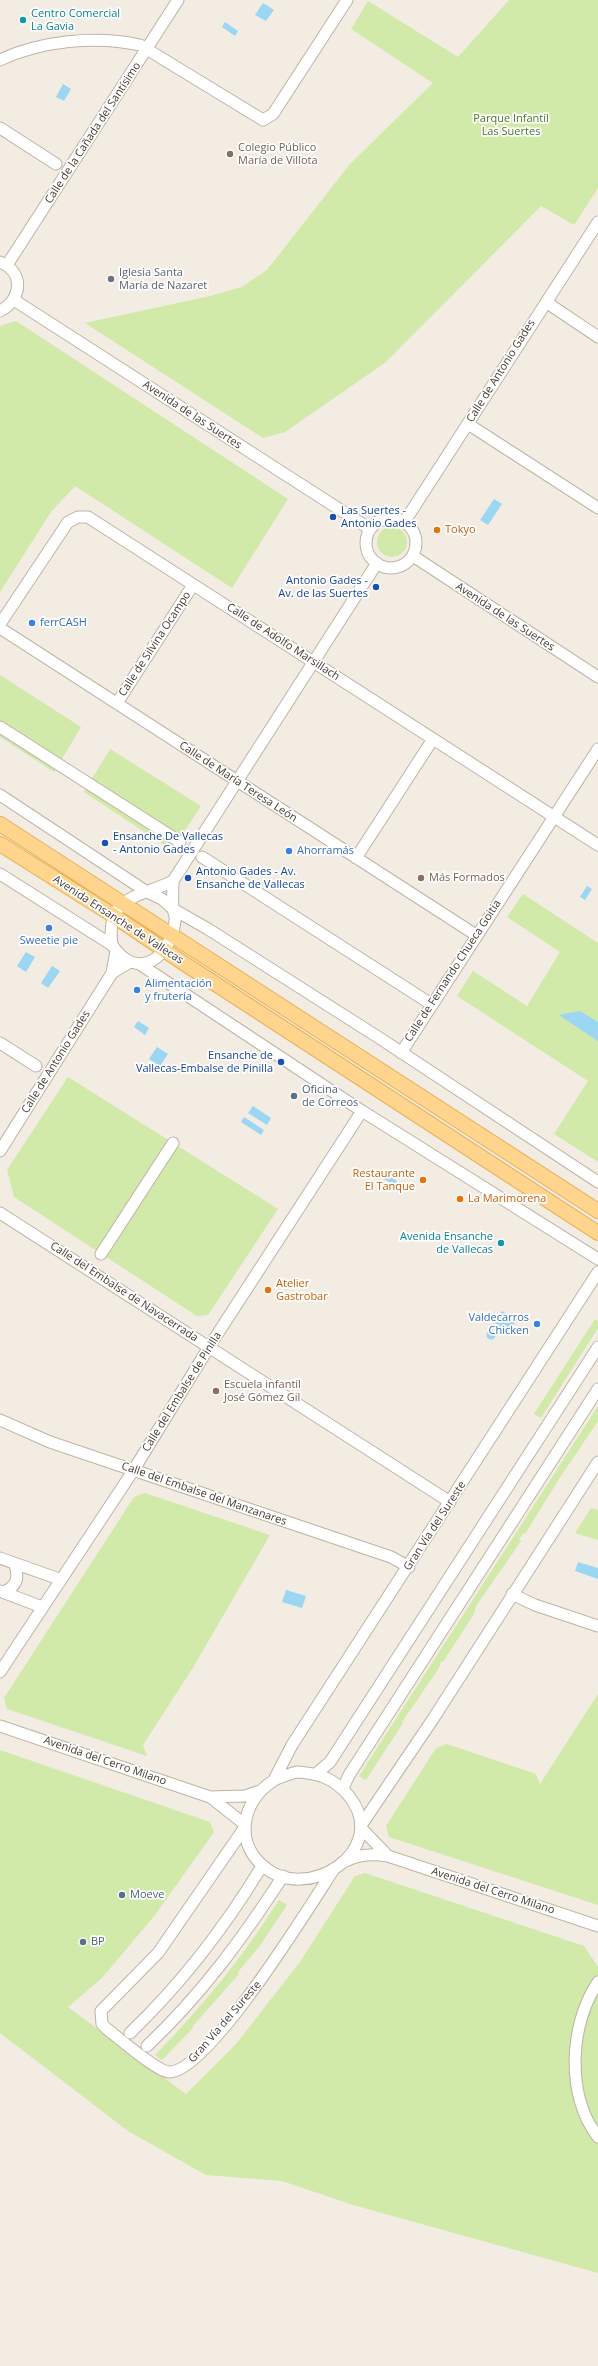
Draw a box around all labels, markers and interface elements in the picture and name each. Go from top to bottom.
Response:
place label: Centro Comercial La Gavia [31,7,120,33]
marker: Centro Comercial La Gavia [18,15,28,25]
street label: Calle de la Cañada del Santísimo [42,60,144,206]
park label: Parque Infantil Las Suertes [473,112,549,138]
place label: Colegio Público María de Villota [238,141,318,167]
marker: Colegio Público María de Villota [225,149,235,159]
place label: Iglesia Santa María de Nazaret [119,266,207,292]
marker: Iglesia Santa María de Nazaret [106,274,116,284]
street label: Calle de Antonio Gades [464,317,538,425]
street label: Avenida de las Suertes [140,378,244,452]
place label: Las Suertes - Antonio Gades [341,504,416,530]
marker: Las Suertes - Antonio Gades [328,512,338,522]
place label: Tokyo [445,523,476,537]
marker: Tokyo [432,525,442,535]
place label: Antonio Gades - Av. de las Suertes [278,574,368,600]
street label: Avenida de las Suertes [453,580,557,654]
marker: Antonio Gades - Av. de las Suertes [371,582,381,592]
street label: Calle de Silvina Ocampo [116,589,194,699]
street label: Calle de Adolfo Marsillach [224,601,342,683]
place label: ferrCASH [40,616,87,630]
marker: ferrCASH [27,618,37,628]
street label: Calle de María Teresa León [177,739,299,825]
place label: Ensanche De Vallecas - Antonio Gades [113,830,223,856]
marker: Ensanche De Vallecas - Antonio Gades [100,838,110,848]
place label: Ahorramás [297,844,354,858]
marker: Ahorramás [284,846,294,856]
place label: Antonio Gades - Av. Ensanche de Vallecas [196,865,305,891]
place label: Más Formados [429,871,505,885]
street label: Avenida Ensanche de Vallecas [50,873,186,967]
marker: Antonio Gades - Av. Ensanche de Vallecas [183,873,193,883]
marker: Más Formados [416,873,426,883]
street label: Calle de Fernando Chueca Goitia [402,898,504,1044]
marker: Sweetie pie [44,923,54,933]
place label: Sweetie pie [20,934,78,948]
place label: Alimentación y frutería [145,977,212,1003]
marker: Alimentación y frutería [132,985,142,995]
street label: Calle de Antonio Gades [19,1008,93,1116]
place label: Ensanche de Vallecas-Embalse de Pinilla [136,1049,273,1075]
marker: Ensanche de Vallecas-Embalse de Pinilla [276,1057,286,1067]
place label: Oficina de Correos [302,1083,358,1109]
marker: Oficina de Correos [289,1091,299,1101]
place label: Restaurante El Tanque [353,1167,415,1193]
marker: Restaurante El Tanque [418,1175,428,1185]
place label: La Marimorena [468,1192,546,1206]
marker: La Marimorena [455,1194,465,1204]
place label: Avenida Ensanche de Vallecas [400,1230,493,1256]
marker: Avenida Ensanche de Vallecas [496,1238,506,1248]
street label: Calle del Embalse de Navacerrada [48,1239,200,1345]
place label: Atelier Gastrobar [276,1277,328,1303]
marker: Atelier Gastrobar [263,1285,273,1295]
place label: Valdecarros Chicken [468,1311,529,1337]
marker: Valdecarros Chicken [532,1319,542,1329]
street label: Calle del Embalse de Pinilla [140,1330,224,1454]
place label: Escuela infantil José Gómez Gil [224,1378,301,1404]
marker: Escuela infantil José Gómez Gil [211,1386,221,1396]
street label: Calle del Embalse del Manzanares [120,1459,288,1529]
street label: Gran Vía del Sureste [401,1479,469,1573]
street label: Avenida del Cerro Milano [42,1734,168,1788]
street label: Avenida del Cerro Milano [430,1865,556,1917]
place label: Moeve [130,1888,164,1902]
marker: Moeve [117,1890,127,1900]
place label: BP [91,1935,105,1949]
marker: BP [78,1937,88,1947]
street label: Gran Vía del Sureste [186,1978,264,2066]

